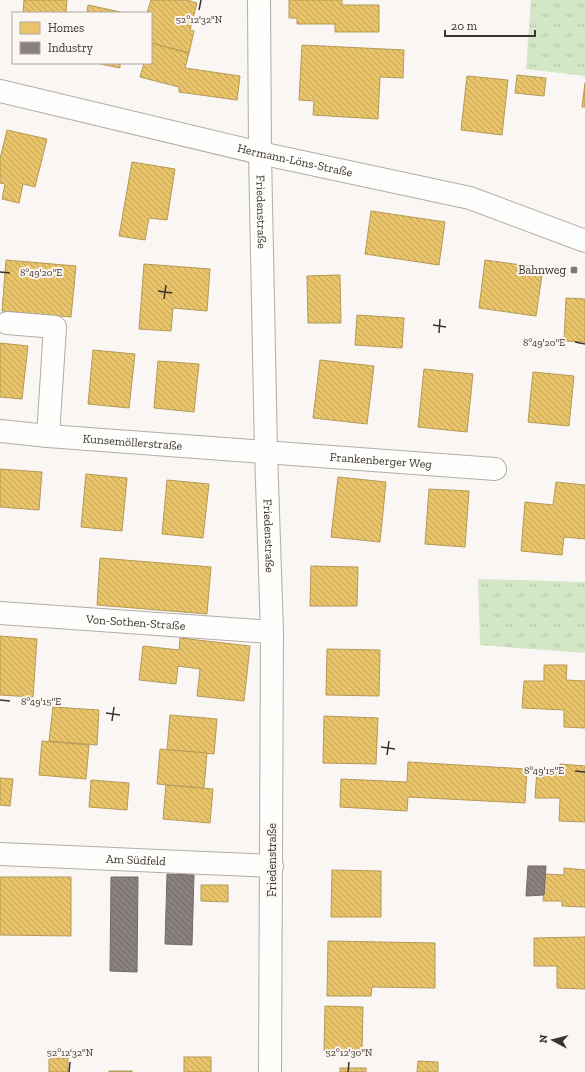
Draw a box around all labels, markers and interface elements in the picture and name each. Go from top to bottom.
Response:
legend [12,12,152,64]
scale bar [445,12,535,38]
text: 52°12'32"N [176,14,223,26]
text: 20 m [451,19,478,33]
text: Homes [48,21,84,35]
text: Industry [48,41,94,55]
street label: Hermann-Löns-Straße [236,141,354,180]
street label: Friedenstraße [253,175,269,249]
place label: Bahnweg [518,263,566,277]
marker: Bahnweg [569,265,579,275]
text: 8°49'20"E [20,267,62,279]
text: 8°49'20"E [523,337,565,349]
street label: Kunsemöllerstraße [82,432,183,453]
street label: Frankenberger Weg [329,450,433,471]
street label: Friedenstraße [261,499,277,573]
street label: Von-Sothen-Straße [85,612,186,633]
text: 8°49'15"E [21,696,61,708]
text: 8°49'15"E [524,765,564,777]
street label: Friedenstraße [265,823,279,897]
street label: Am Südfeld [106,852,166,868]
north arrow [533,1020,573,1060]
text: N [537,1033,551,1044]
text: 52°12'32"N [47,1047,94,1059]
text: 52°12'30"N [326,1047,373,1059]

